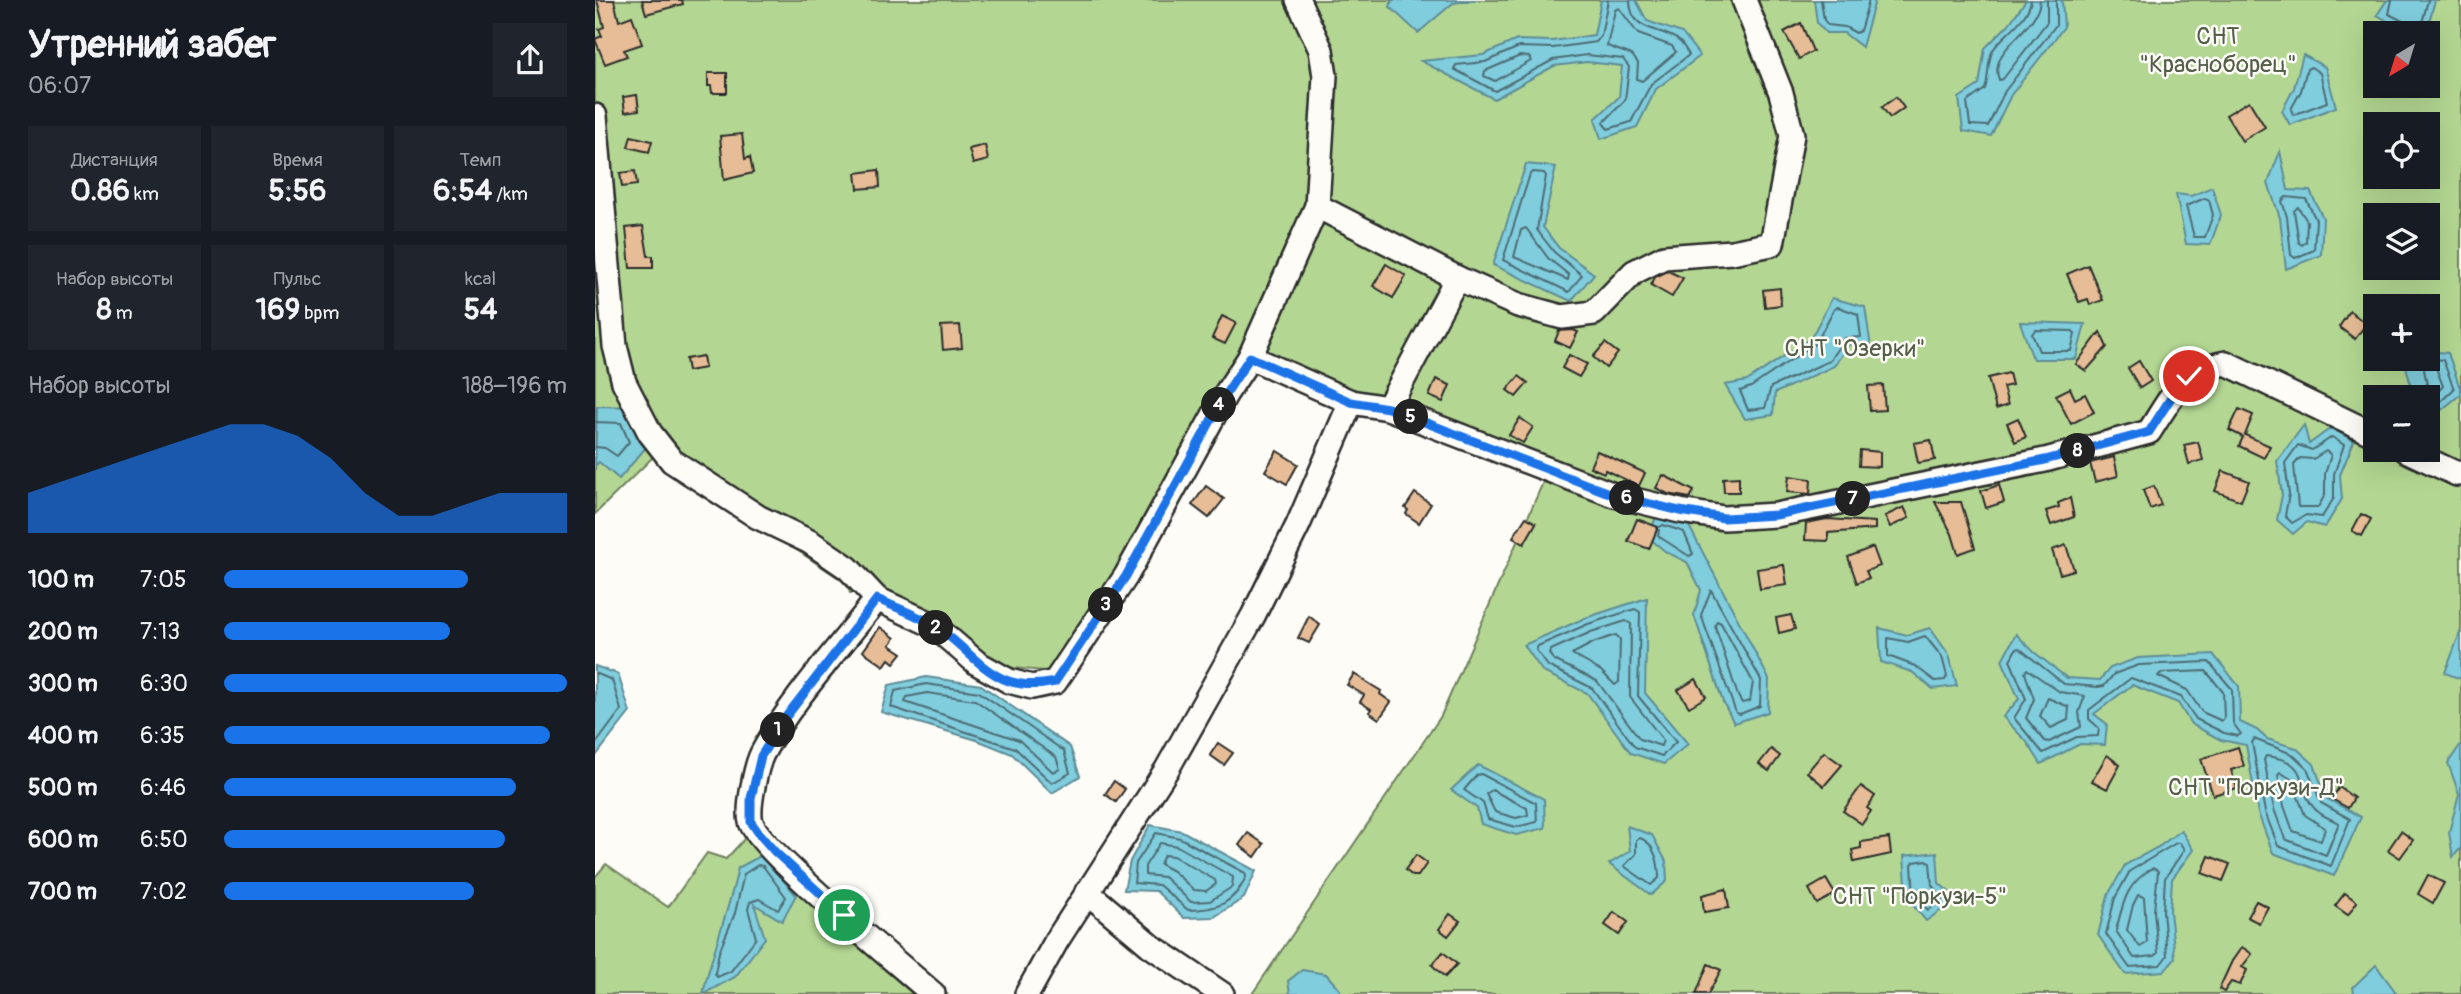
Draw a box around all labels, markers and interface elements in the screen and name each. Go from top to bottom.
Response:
text: Утренний забег [28,21,276,69]
north arrow [2363,21,2439,98]
map controls [2363,21,2440,462]
park label: СНТ "Красноборец" [2139,22,2297,79]
button: share [493,23,567,97]
text: 06:07 [28,71,91,100]
button: locate [2363,112,2440,189]
text: Дистанция [71,148,158,172]
text: Время [272,148,323,172]
text: Темп [459,148,502,172]
text: 0.86 [70,172,130,209]
text: 5:56 [269,172,327,209]
text: 6:54 [433,172,492,209]
text: km [130,182,159,206]
text: /km [492,182,528,206]
button: layers [2363,203,2440,280]
text: Набор высоты [56,267,173,291]
text: Пульс [274,267,321,291]
text: kcal [465,267,496,291]
text: 8 [96,291,112,328]
text: 169 [256,291,300,328]
text: 54 [464,291,497,328]
button: + [2363,294,2440,371]
text: m [112,301,133,325]
text: bpm [300,301,339,325]
park label: СНТ "Озерки" [1784,334,1926,363]
pin [2159,346,2219,406]
icon: check [2170,357,2208,395]
text: Набор высоты [28,371,170,400]
text: 188–196 m [462,371,567,400]
button: − [2363,385,2440,462]
pin: 4 [1201,388,1237,422]
text: 4 [1213,392,1224,416]
pin: 5 [1393,400,1429,434]
text: 5 [1405,404,1416,428]
pin: 8 [2061,434,2095,468]
text: 8 [2073,438,2082,462]
pin: 6 [1609,480,1645,516]
pin: 7 [1835,482,1871,516]
text: 6 [1621,485,1632,509]
text: 7 [1847,486,1858,510]
text: 100 m [28,565,94,594]
text: 7:05 [140,565,186,594]
pin: 3 [1089,588,1123,622]
text: 3 [1100,592,1111,616]
pin: 2 [919,610,953,646]
text: 2 [930,615,941,639]
text: 200 m [28,617,98,646]
text: 7:13 [140,617,180,646]
text: 300 m [28,669,98,698]
text: 6:30 [140,669,188,698]
pin: 1 [761,712,795,748]
text: 1 [774,717,781,741]
text: 400 m [28,721,98,750]
text: 6:35 [140,721,185,750]
text: 500 m [28,773,97,802]
text: 6:46 [140,773,186,802]
park label: СНТ "Поркузи-Д" [2168,773,2344,802]
text: 600 m [28,825,98,854]
text: 6:50 [140,825,188,854]
text: 700 m [28,877,97,906]
text: 7:02 [140,877,187,906]
park label: СНТ "Поркузи-5" [1833,882,2007,911]
pin [814,885,874,945]
icon: arrive [825,896,863,934]

